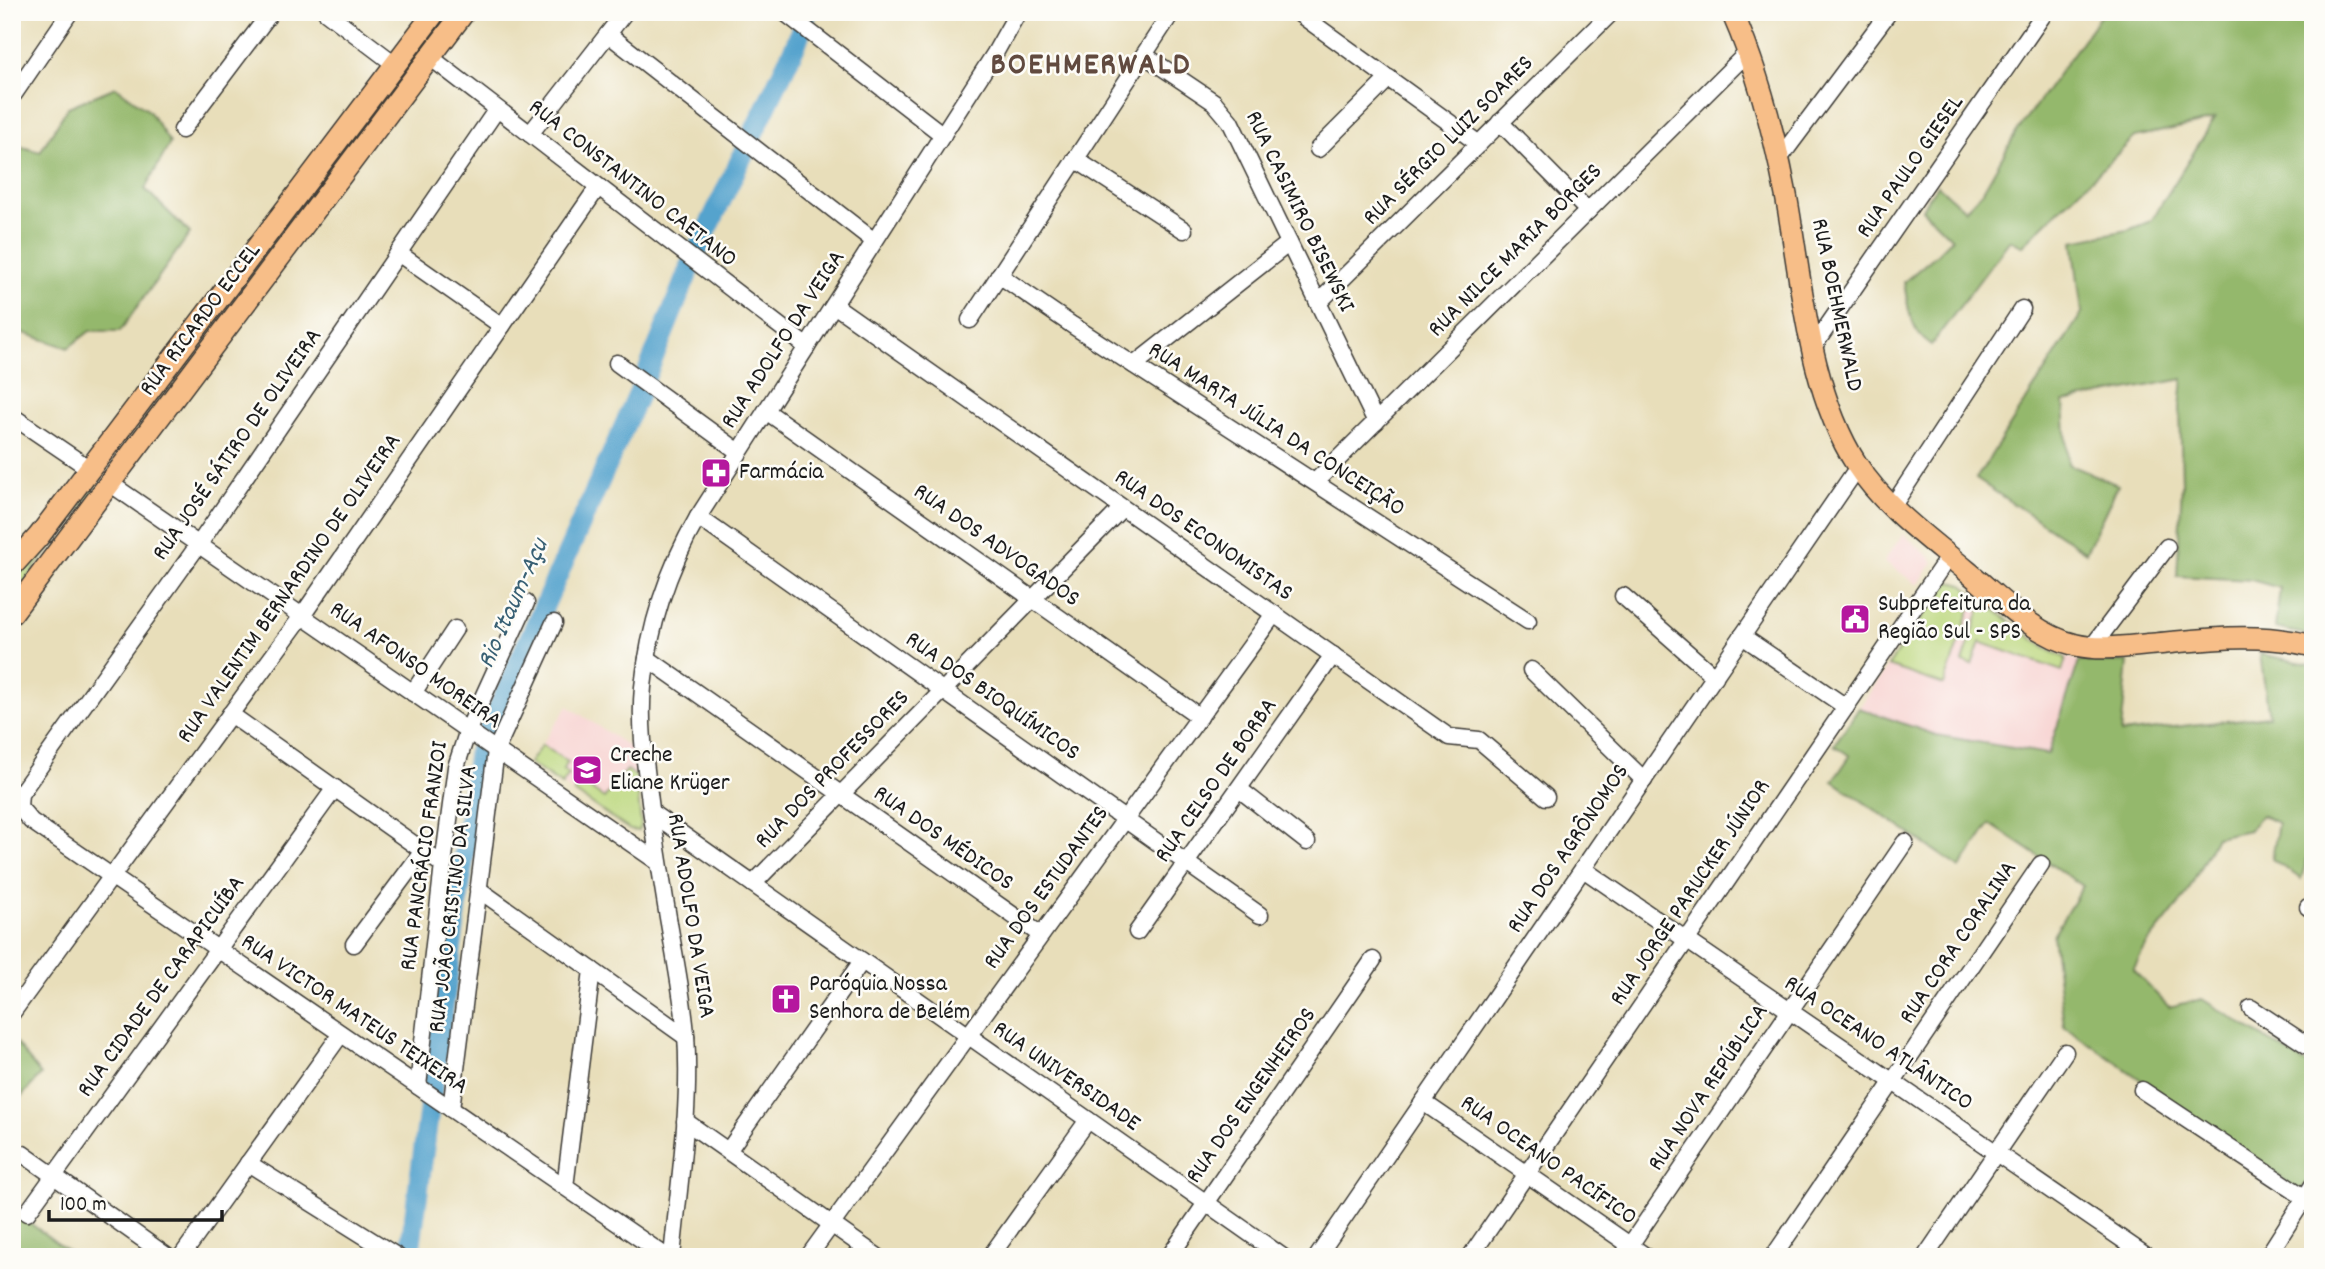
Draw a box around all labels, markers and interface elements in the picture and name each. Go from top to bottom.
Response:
district label: BOEHMERWALD [991,44,1191,90]
street label: RUA SÉRGIO LUIZ SOARES [1356,48,1542,234]
street label: RUA PAULO GIESEL [1849,88,1973,246]
street label: RUA CONSTANTINO CAETANO [520,92,744,276]
street label: RUA CASIMIRO BISEWSKI [1235,105,1363,319]
street label: RUA NILCE MARIA BORGES [1421,156,1611,346]
street label: RUA BOEHMERWALD [1801,215,1871,395]
street label: RUA RICARDO ECCEL [132,236,270,404]
street label: RUA ADOLFO DA VEIGA [713,244,855,436]
street label: RUA JOSÉ SÁTIRO DE OLIVEIRA [145,322,331,568]
street label: RUA MARTA JÚLIA DA CONCEIÇÃO [1141,334,1411,526]
street label: RUA VALENTIM BERNARDINO DE OLIVEIRA [169,427,411,751]
pharmacy icon: Farmácia [699,456,733,490]
place label: Farmácia [739,456,824,490]
street label: RUA DOS ECONOMISTAS [1107,461,1299,611]
street label: RUA DOS ADVOGADOS [906,476,1086,616]
water label: Rio Itaum-Açu [469,532,560,675]
place label: Subprefeitura da Região Sul - SPS [1878,588,2031,650]
street label: RUA AFONSO MOREIRA [322,594,508,738]
public building icon: Subprefeitura da Região Sul - SPS [1838,602,1872,636]
street label: RUA DOS BIOQUÍMICOS [898,624,1086,770]
street label: RUA DOS PROFESSORES [748,683,918,857]
street label: RUA CELSO DE BORBA [1147,692,1287,870]
street label: RUA PANCRÁCIO FRANZOI [392,739,458,973]
place label: Creche Eliane Krüger [610,739,730,801]
school or university icon: Creche Eliane Krüger [570,753,604,787]
street label: RUA DOS AGRÔNOMOS [1500,757,1638,941]
street label: RUA JOÃO CRISTINO DA SILVA [421,763,487,1035]
street label: RUA JORGE PARUCKER JÚNIOR [1602,773,1780,1013]
street label: RUA DOS MÉDICOS [866,778,1020,900]
street label: RUA DOS ESTUDANTES [976,799,1118,977]
street label: RUA ADOLFO DA VEIGA [657,811,723,1021]
street label: RUA CORA CORALINA [1892,855,2026,1031]
street label: RUA CIDADE DE CARAPICUÍBA [70,869,254,1105]
street label: RUA VICTOR MATEUS TEIXEIRA [233,926,475,1104]
place label: Paróquia Nossa Senhora de Belém [809,968,970,1030]
street label: RUA OCEANO ATLÂNTICO [1776,968,1980,1120]
church icon: Paróquia Nossa Senhora de Belém [769,982,803,1016]
street label: RUA NOVA REPÚBLICA [1640,997,1778,1179]
street label: RUA DOS ENGENHEIROS [1178,1001,1326,1191]
street label: RUA UNIVERSIDADE [985,1013,1147,1141]
street label: RUA OCEANO PACÍFICO [1453,1087,1643,1235]
scale bar [49,1178,222,1222]
text: 100 m [60,1191,107,1221]

